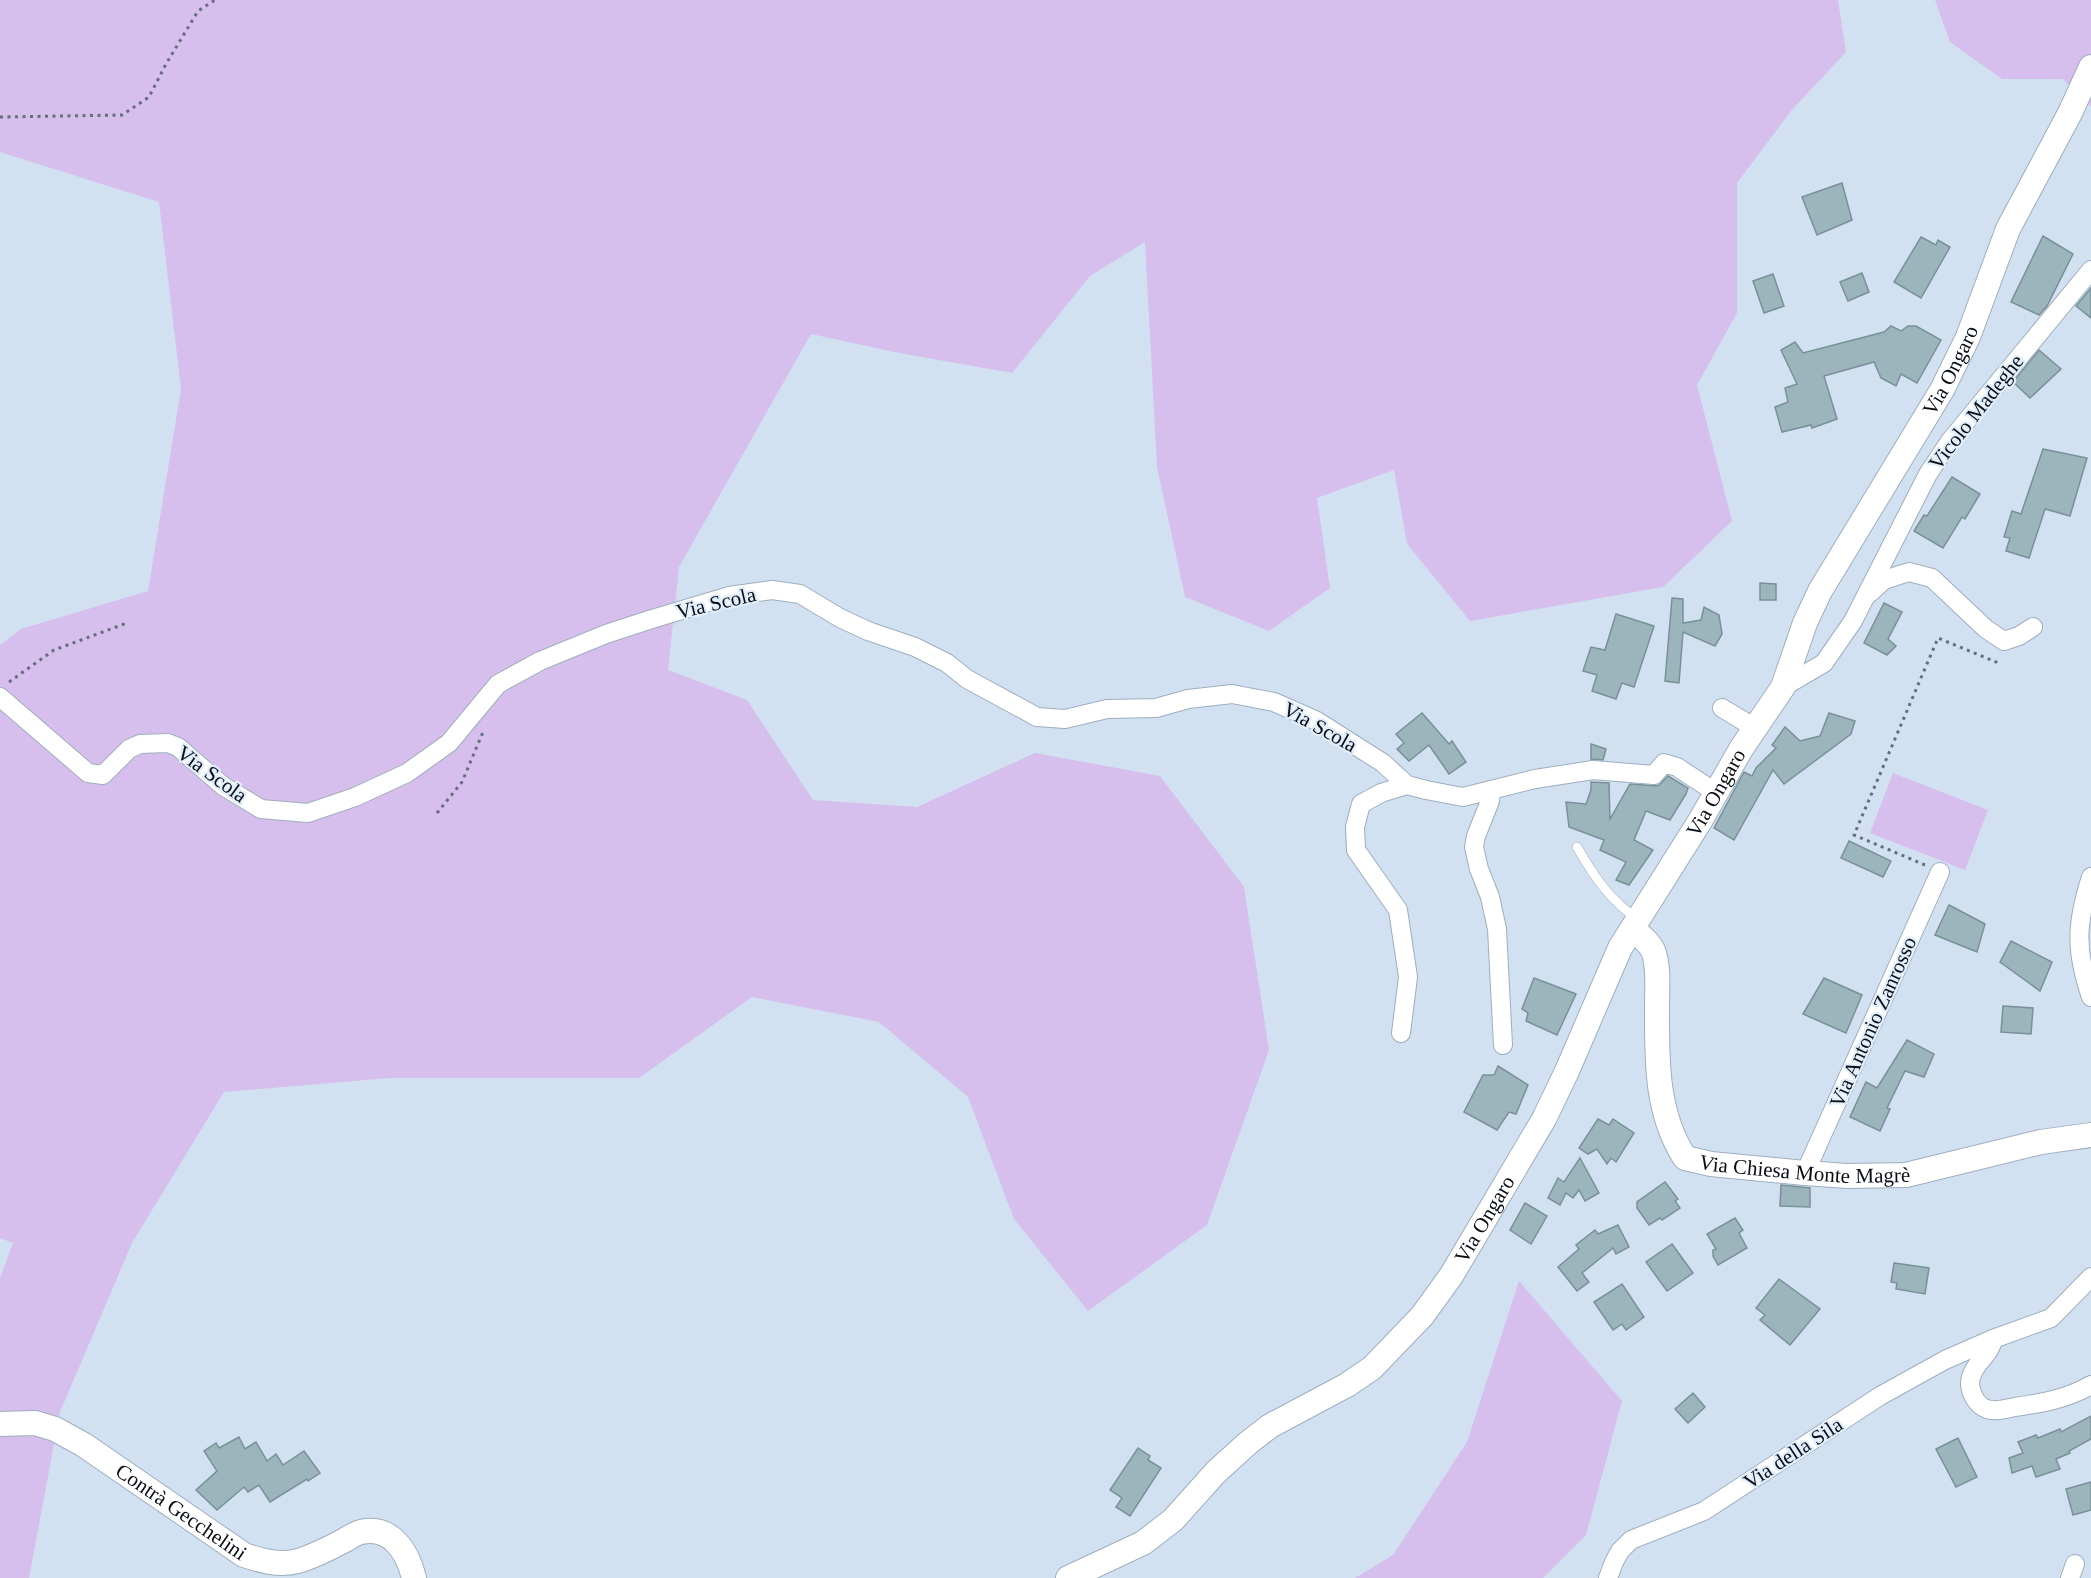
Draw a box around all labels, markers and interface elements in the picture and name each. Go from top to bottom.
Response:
street label: Via Ongaro [1918,323,1983,420]
street label: Vicolo Madeghe [1924,350,2028,474]
street label: Via Scola [674,582,759,624]
street label: Via Scola [1279,697,1362,757]
street label: Via Scola [172,740,252,808]
street label: Via Ongaro [1681,745,1750,841]
street label: Via Antonio Zanrosso [1825,933,1921,1111]
street label: Via Chiesa Monte Magrè [1697,1150,1910,1188]
street label: Via Ongaro [1450,1171,1520,1267]
street label: Via della Sila [1739,1412,1848,1494]
street label: Contrà Gecchelini [111,1458,251,1565]

